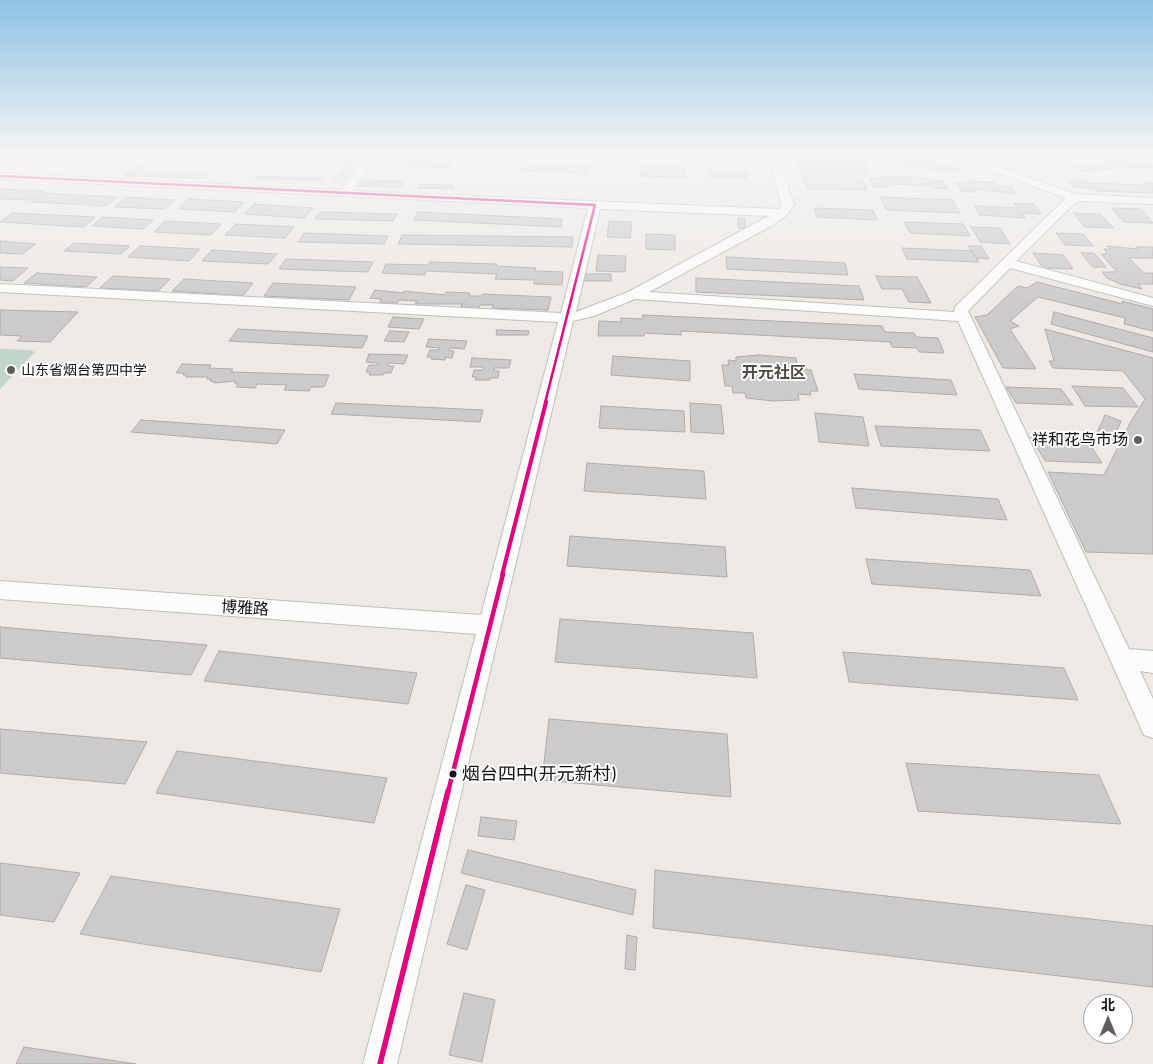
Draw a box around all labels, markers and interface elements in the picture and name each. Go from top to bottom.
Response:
place label: 山东省烟台第四中学 [21,362,147,378]
district label: 开元社区 [742,363,806,383]
marker: 山东省烟台第四中学 [5,364,17,376]
place label: 祥和花鸟市场 [1032,430,1128,450]
marker: 祥和花鸟市场 [1132,434,1144,446]
street label: 博雅路 [220,597,270,619]
place label: 烟台四中(开元新村) [462,763,615,785]
marker: 烟台四中(开元新村) [448,769,458,779]
north arrow [1083,994,1133,1044]
text: 北 [1101,996,1115,1013]

